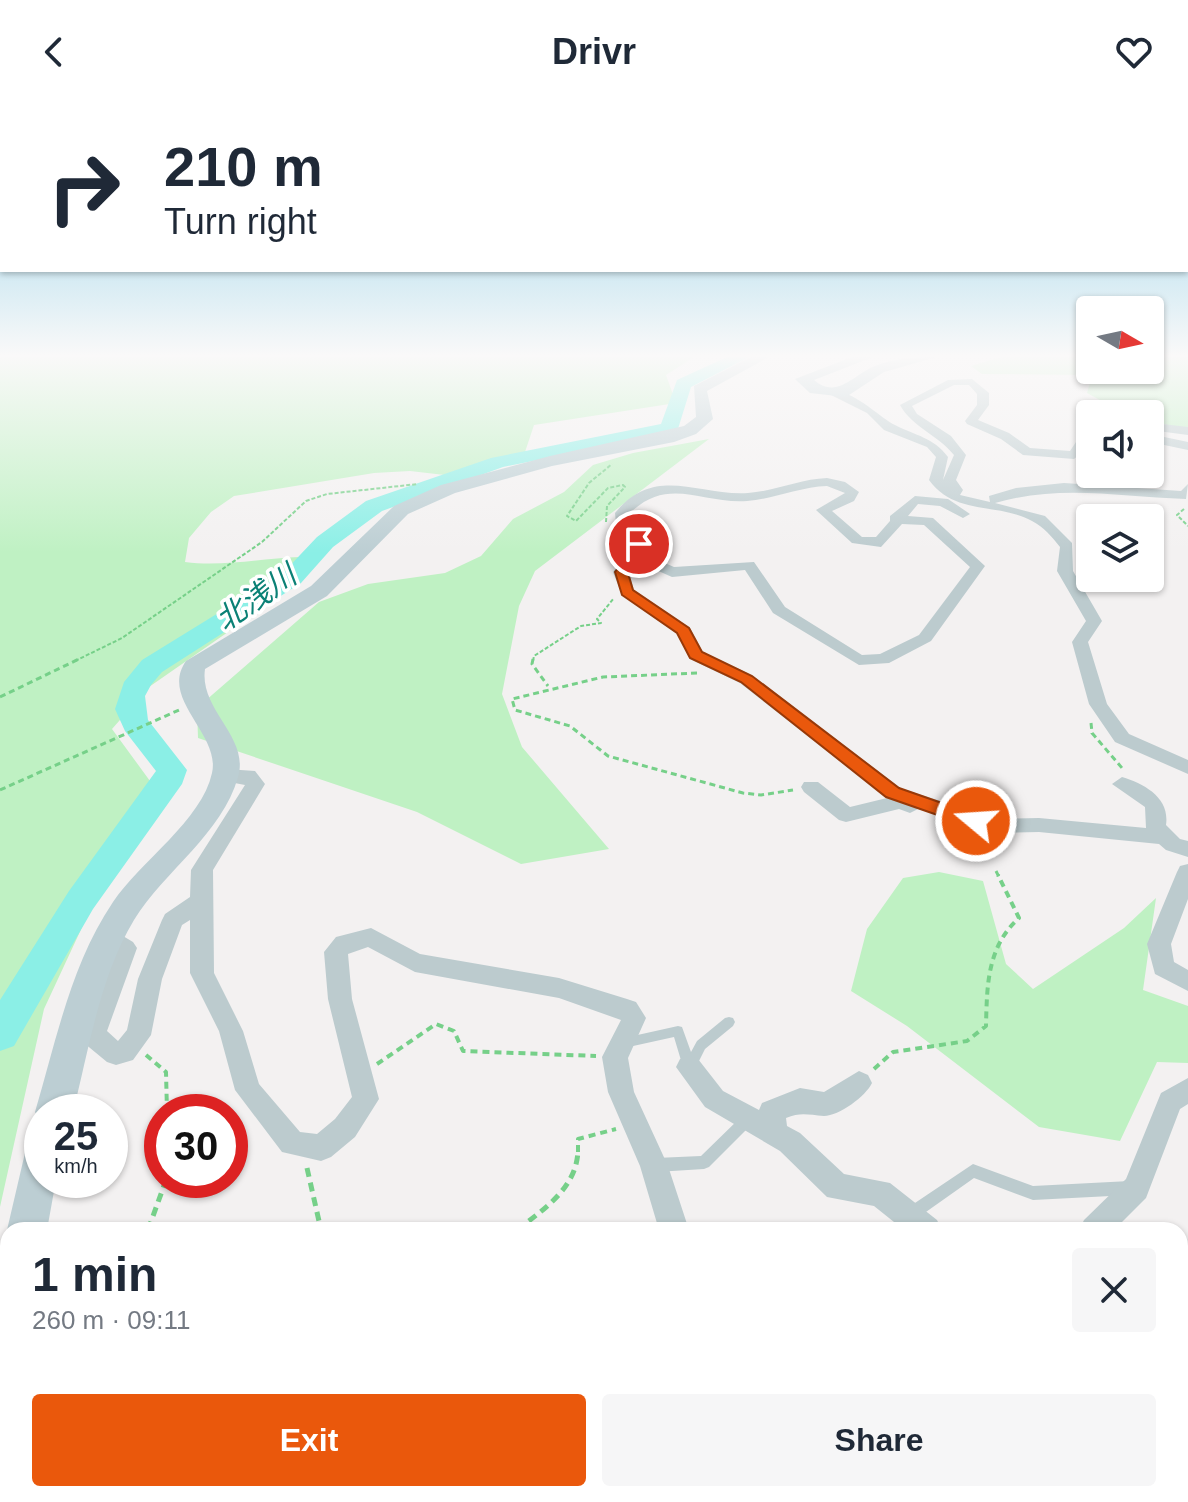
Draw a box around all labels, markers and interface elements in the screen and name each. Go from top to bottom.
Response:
icon: back [32,30,76,74]
icon: heart [1112,30,1156,74]
text: Drivr [552,31,636,72]
text: 210 m [164,135,323,198]
icon: right [32,136,136,240]
text: Turn right [164,201,317,242]
north arrow [1076,296,1164,384]
map controls [1076,296,1164,592]
button: sound [1076,400,1164,488]
button: layers [1076,504,1164,592]
pin [605,510,673,578]
icon: arrive [617,522,661,566]
water label: 北浅川 [209,557,304,637]
position arrow [934,779,1018,863]
speed limit sign: 30 [144,1094,248,1198]
text: 25 [54,1114,98,1158]
text: km/h [54,1155,98,1177]
text: 1 min [32,1248,157,1301]
button: close [1072,1248,1156,1332]
text: 260 m · 09:11 [32,1305,191,1335]
button: Exit [32,1394,586,1486]
button: Share [602,1394,1156,1486]

